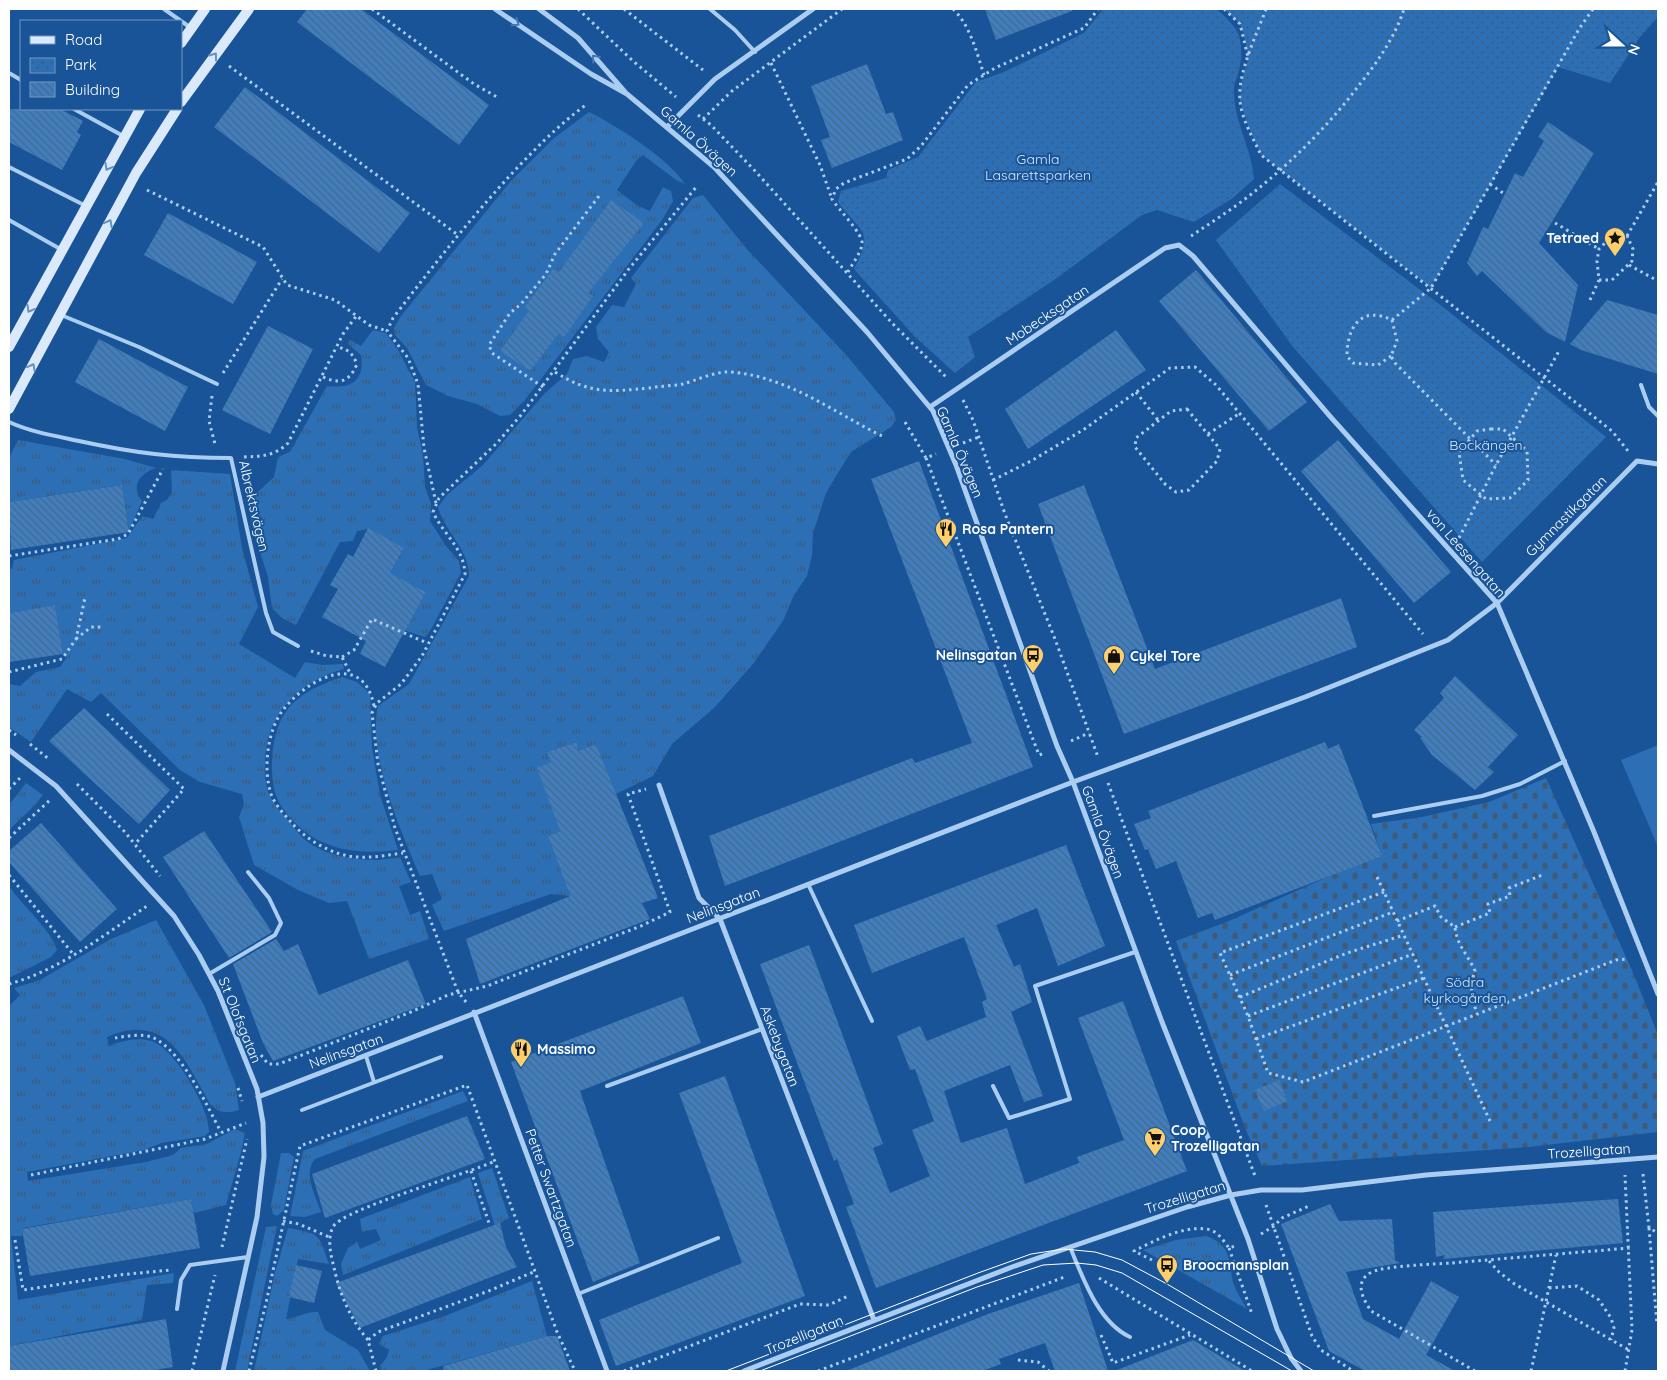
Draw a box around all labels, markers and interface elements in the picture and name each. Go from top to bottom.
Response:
one-way arrow [510,17,519,27]
legend [20,20,182,110]
north arrow [1597,20,1647,70]
text: Road [65,30,102,49]
text: N [1624,42,1644,58]
one-way arrow [209,53,217,62]
one-way arrow [592,54,601,63]
text: Park [65,55,97,74]
text: Building [65,80,120,99]
street label: Gamla Övägen [657,102,741,180]
park label: Gamla Lasarettsparken [985,150,1091,184]
one-way arrow [104,161,114,170]
one-way arrow [103,220,113,229]
place icon: Tetraed [1603,226,1627,257]
place label: Tetraed [1546,229,1599,247]
street label: Mobecksgatan [1002,281,1092,349]
one-way arrow [26,304,36,313]
one-way arrow [26,363,36,372]
street label: Gamla Övägen [933,403,987,501]
park label: Bockängen [1449,436,1523,454]
street label: Albrektsvägen [235,459,273,553]
street label: Gymnastikgatan [1522,472,1610,560]
street label: von Leesengatan [1422,505,1510,601]
restaurant icon: Rosa Pantern [934,517,958,548]
place label: Rosa Pantern [962,520,1054,538]
bus stop icon: Nelinsgatan [1021,643,1045,674]
shop icon: Cykel Tore [1102,644,1126,675]
place label: Nelinsgatan [936,646,1017,664]
place label: Cykel Tore [1130,647,1200,665]
street label: Gamla Övägen [1078,783,1128,881]
street label: Nelinsgatan [684,883,762,927]
park label: Södra kyrkogården [1423,973,1507,1007]
street label: S:t Olofsgatan [215,974,265,1066]
street label: Askebygatan [756,1003,804,1089]
street label: Nelinsgatan [307,1029,385,1073]
restaurant icon: Massimo [509,1037,533,1068]
place label: Massimo [537,1040,596,1058]
place label: Coop Trozelligatan [1171,1121,1260,1155]
street label: Petter Swartzgatan [521,1126,581,1250]
supermarket icon: Coop Trozelligatan [1143,1126,1167,1157]
street label: Trozelligatan [1547,1139,1631,1163]
street label: Trozelligatan [1142,1176,1228,1218]
bus stop icon: Broocmansplan [1155,1253,1179,1284]
place label: Broocmansplan [1183,1256,1289,1274]
street label: Trozelligatan [762,1311,846,1359]

